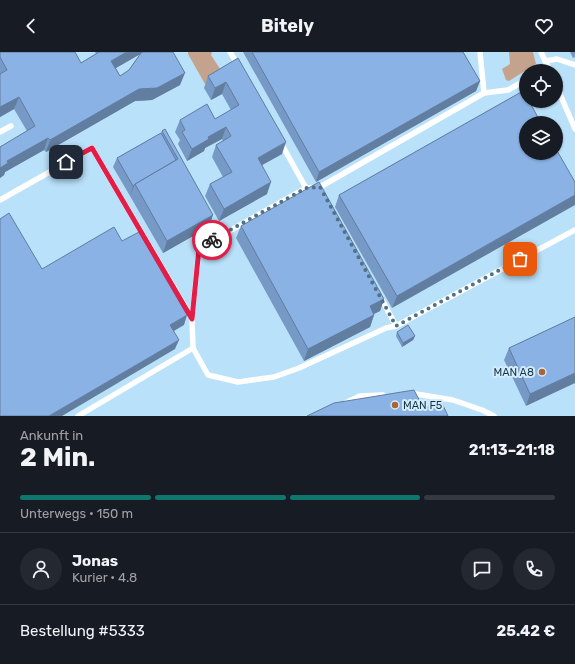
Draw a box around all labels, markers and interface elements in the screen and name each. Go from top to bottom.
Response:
icon: back [20,15,42,37]
text: Bitely [261,15,314,37]
icon: heart [533,15,555,37]
map controls [519,64,563,160]
button: locate [519,64,563,108]
button: layers [519,116,563,160]
pin [49,145,83,179]
icon: home [55,151,77,173]
courier [192,220,232,260]
icon: bike [201,229,223,251]
pin [503,242,537,276]
icon: bag [509,248,531,270]
place label: MAN A8 [493,366,534,379]
marker: MAN A8 [537,367,547,377]
place label: MAN F5 [403,399,443,412]
marker: MAN F5 [390,400,400,410]
text: Ankunft in [20,428,83,443]
text: 21:13–21:18 [469,441,555,459]
text: 2 Min. [20,442,96,473]
text: Unterwegs · 150 m [20,506,133,521]
button: person [20,548,62,590]
button: chat [461,548,503,590]
button: phone [513,548,555,590]
text: Jonas [72,552,118,570]
text: Kurier · 4.8 [72,570,137,585]
text: Bestellung #5333 [20,622,145,640]
text: 25.42 € [497,622,555,640]

